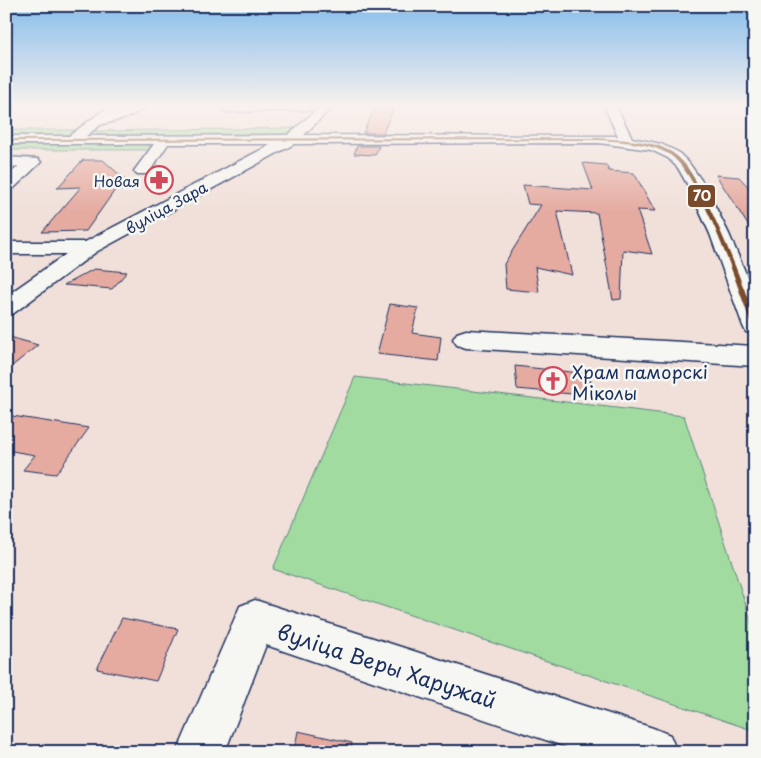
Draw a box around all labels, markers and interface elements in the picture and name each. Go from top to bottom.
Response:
pharmacy icon: Новая [144,165,174,195]
place label: Новая [94,169,140,192]
street label: вуліца Зара [121,175,212,239]
line badge: 70 [687,184,716,208]
text: 70 [693,185,711,206]
place label: Храм паморскі Міколы [572,358,708,406]
church icon: Храм паморскі Міколы [538,366,568,396]
street label: вуліца Веры Харужай [273,614,501,716]

